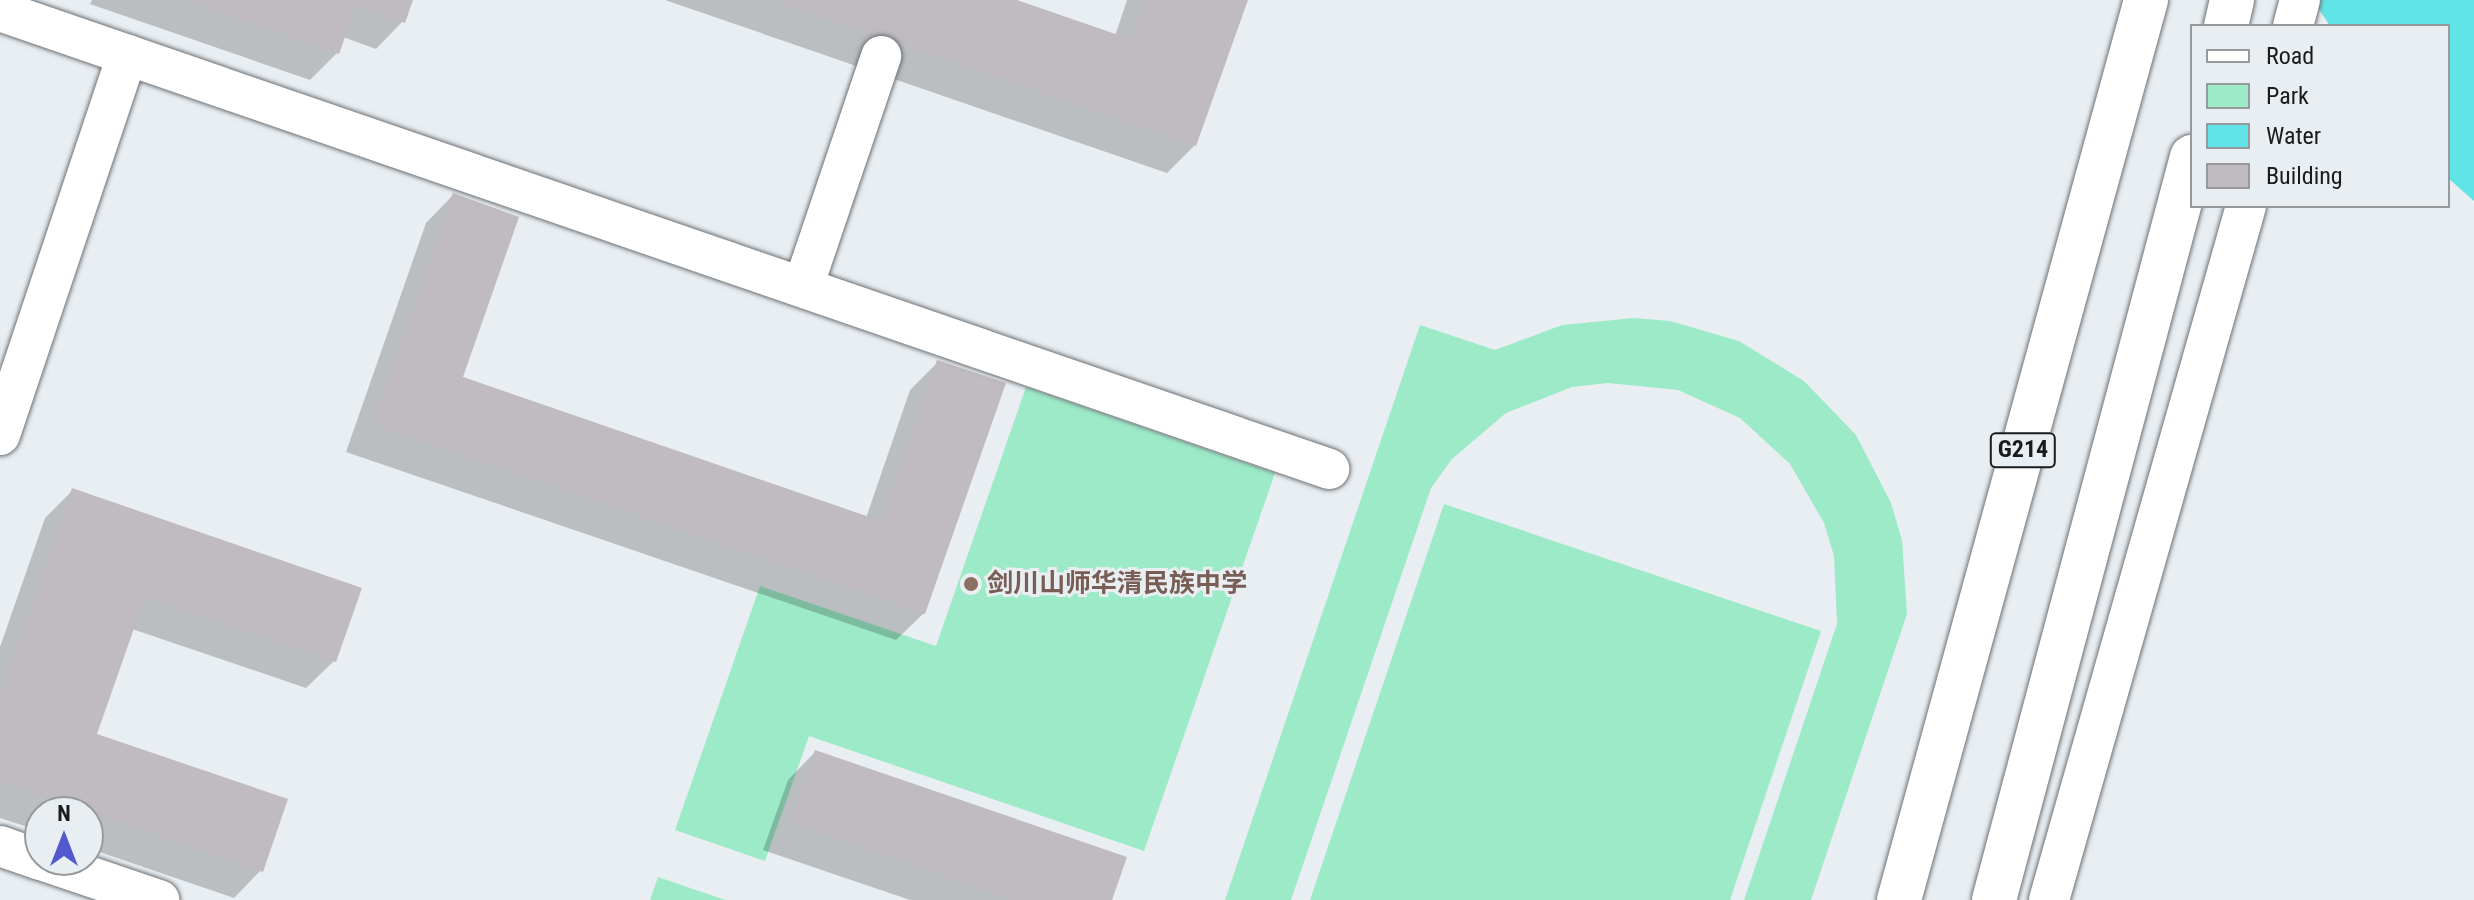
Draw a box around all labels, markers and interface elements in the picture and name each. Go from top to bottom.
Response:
legend [2190,24,2450,208]
text: Road [2266,42,2314,70]
text: Park [2266,82,2309,110]
text: Water [2266,122,2321,150]
text: Building [2266,162,2343,190]
road number: G214 [1989,430,2057,470]
place label: 剑川山师华清民族中学 [987,568,1247,600]
marker: 剑川山师华清民族中学 [962,575,980,593]
north arrow [24,796,104,876]
text: N [57,801,71,826]

